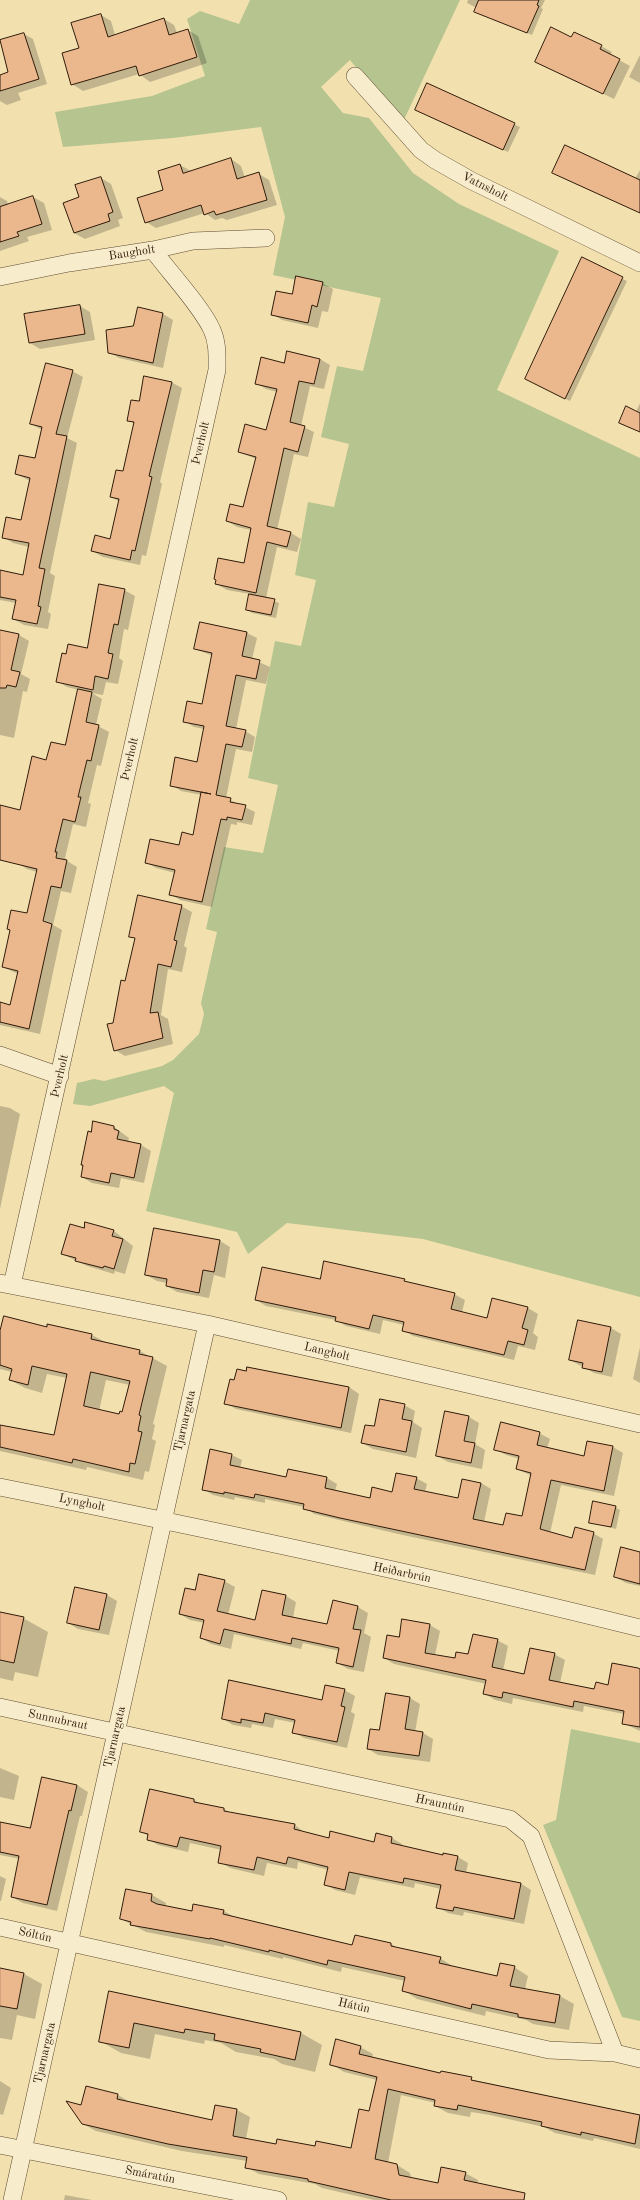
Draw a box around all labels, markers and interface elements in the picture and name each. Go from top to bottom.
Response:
street label: Vatnsholt [459,169,511,205]
street label: Baugholt [108,242,156,264]
street label: Þverholt [189,420,213,466]
street label: Þverholt [118,736,142,782]
street label: Þverholt [48,1053,72,1099]
street label: Langholt [303,1340,351,1364]
street label: Tjarnargata [171,1389,199,1453]
street label: Lyngholt [57,1491,107,1515]
street label: Heiðarbrún [372,1560,432,1586]
street label: Tjarnargata [101,1705,129,1769]
street label: Sunnubraut [27,1707,89,1733]
street label: Hrauntún [414,1792,466,1816]
street label: Sóltún [17,1924,53,1946]
street label: Hátún [337,1995,371,2017]
street label: Tjarnargata [31,2021,59,2085]
street label: Smáratún [124,2163,176,2187]

